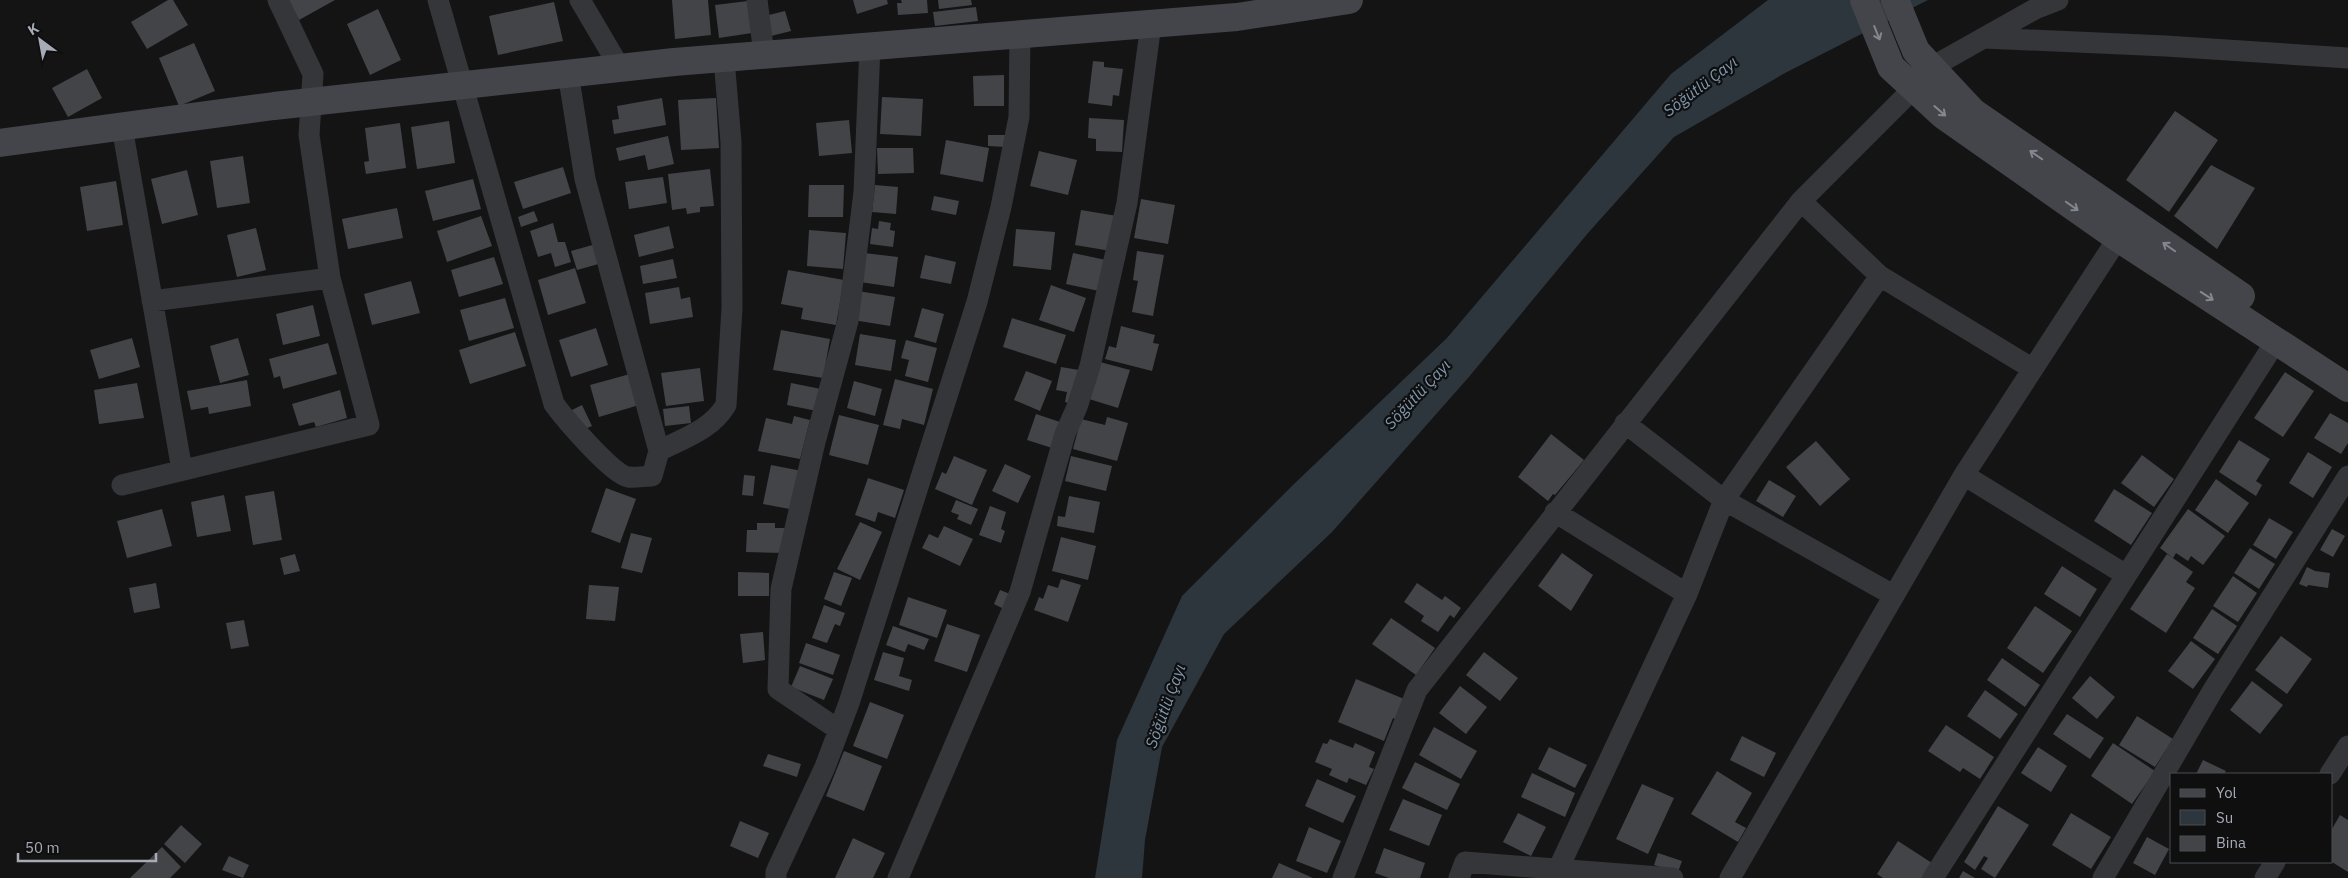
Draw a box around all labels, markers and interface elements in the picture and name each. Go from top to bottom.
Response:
north arrow [15,15,65,65]
text: K [24,19,42,39]
one-way arrow [1874,26,1883,41]
water label: Söğütlü Çayı [1659,52,1741,120]
one-way arrow [1933,105,1946,117]
one-way arrow [2029,150,2043,160]
one-way arrow [2065,201,2079,211]
one-way arrow [2163,242,2177,252]
one-way arrow [2200,291,2214,301]
water label: Söğütlü Çayı [1380,355,1454,433]
water label: Söğütlü Çayı [1141,661,1189,751]
legend [2170,773,2333,863]
text: Yol [2216,783,2237,802]
text: Su [2216,808,2233,827]
scale bar [18,830,155,862]
text: Bina [2216,833,2246,852]
text: 50 m [25,838,60,857]

